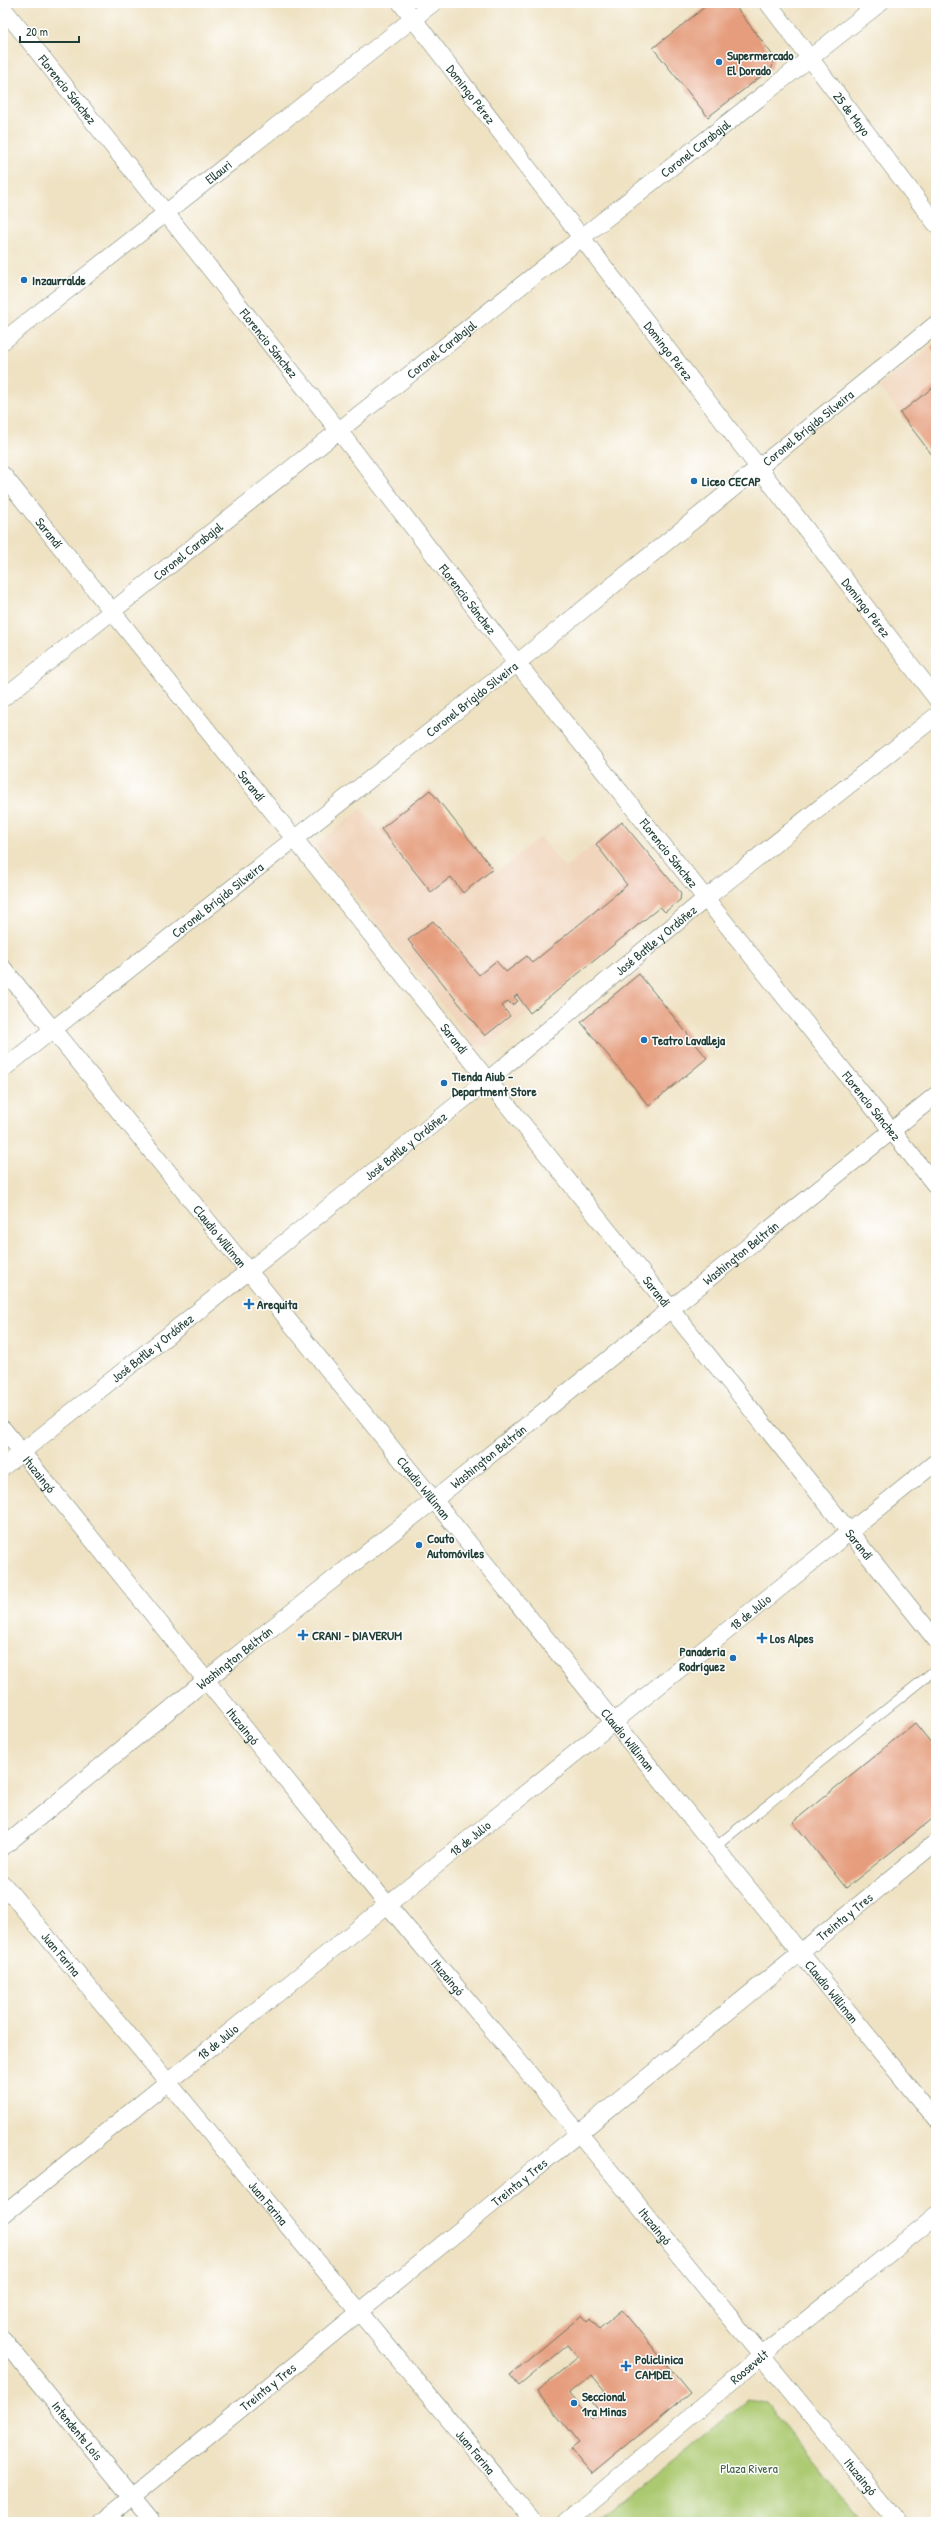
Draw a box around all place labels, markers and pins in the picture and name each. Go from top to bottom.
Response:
place label: Supermercado El Dorado [727,46,794,79]
marker: Supermercado El Dorado [714,57,724,67]
place label: Inzaurralde [32,271,86,289]
marker: Inzaurralde [19,275,29,285]
place label: Liceo CECAP [702,472,761,490]
marker: Liceo CECAP [689,476,699,486]
place label: Teatro Lavalleja [651,1031,726,1049]
marker: Teatro Lavalleja [639,1035,649,1045]
place label: Tienda Aiub - Department Store [451,1067,538,1101]
marker: Tienda Aiub - Department Store [439,1078,449,1088]
place label: Arequita [257,1295,298,1314]
marker: Arequita [244,1299,254,1309]
place label: Couto Automóviles [427,1529,484,1562]
marker: Couto Automóviles [414,1540,424,1550]
place label: CRANI - DIAVERUM [312,1626,402,1644]
marker: CRANI - DIAVERUM [297,1629,309,1641]
place label: Los Alpes [770,1629,814,1648]
marker: Los Alpes [757,1633,767,1643]
place label: Panaderia Rodríguez [679,1642,726,1676]
marker: Panaderia Rodríguez [728,1653,738,1663]
place label: Policlinica CAMDEL [635,2350,684,2383]
marker: Policlinica CAMDEL [620,2360,632,2372]
place label: Seccional 1ra Minas [582,2387,626,2420]
marker: Seccional 1ra Minas [569,2398,579,2408]

